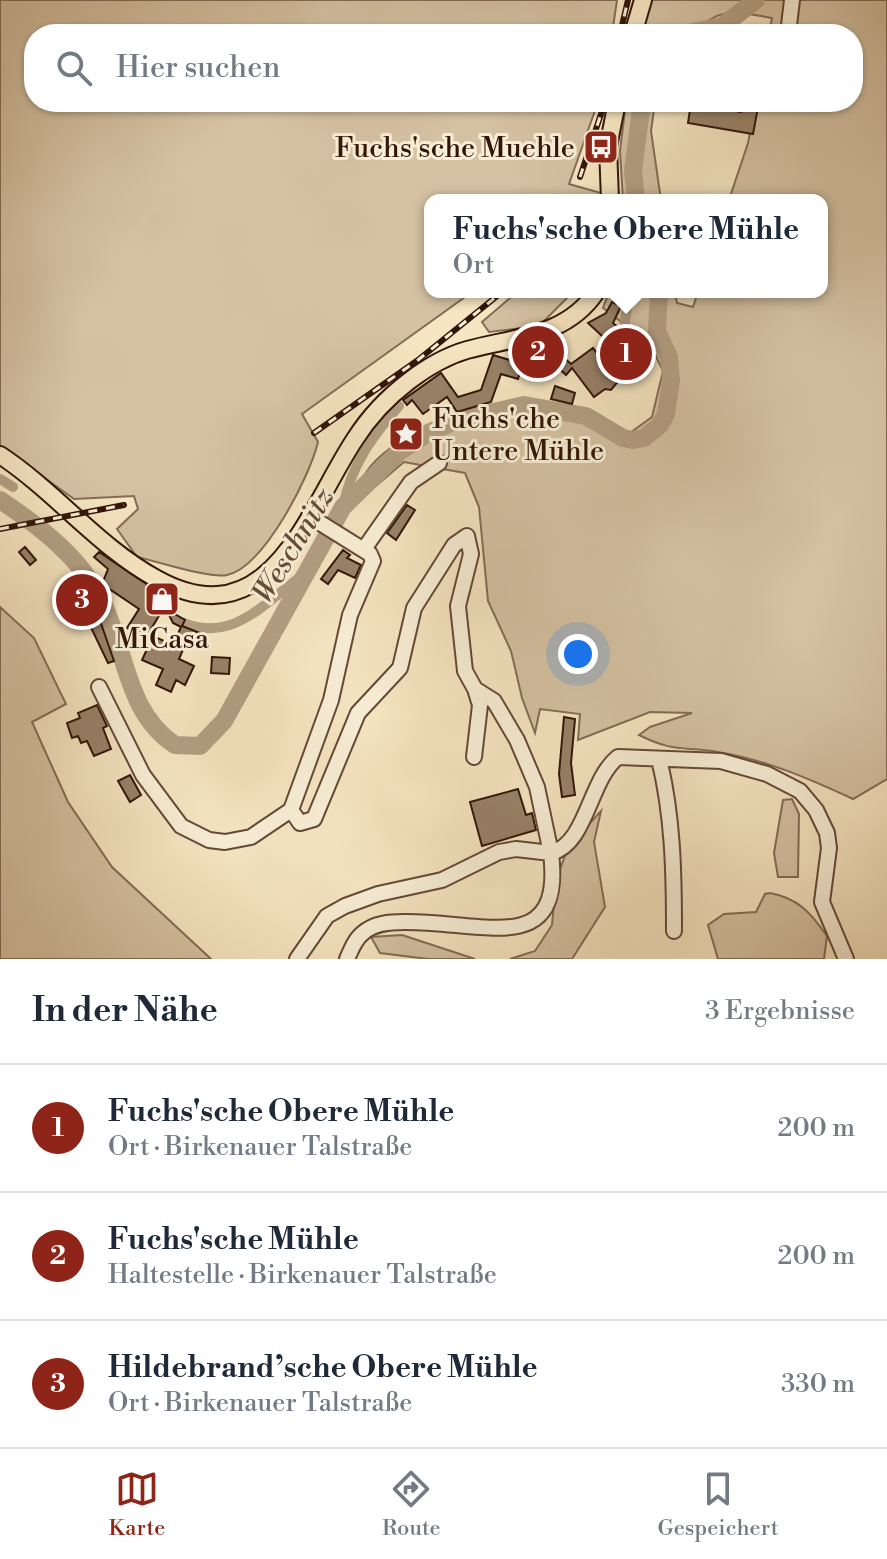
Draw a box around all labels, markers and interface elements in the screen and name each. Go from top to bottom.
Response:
search box [24,24,863,112]
icon: search [52,46,96,90]
text: Hier suchen [116,49,280,87]
bus stop icon: Fuchs'sche Muehle [582,128,620,166]
place label: Fuchs'sche Muehle [335,131,575,166]
popup [424,194,828,298]
text: Fuchs'sche Obere Mühle [453,211,799,249]
text: Ort [453,249,494,281]
pin: 2 [512,322,564,382]
pin: 1 [600,324,652,384]
place label: Fuchs'che Untere Mühle [432,402,604,469]
place icon: Fuchs'che Untere Mühle [387,415,425,453]
water label: Weschnitz [244,480,343,611]
pin: 3 [56,570,108,630]
shop icon: MiCasa [143,580,181,618]
place label: MiCasa [115,622,210,657]
your location [558,634,598,674]
text: In der Nähe [32,990,218,1032]
text: 3 Ergebnisse [705,995,855,1027]
text: Fuchs'sche Obere Mühle [108,1093,454,1131]
text: 1 [52,1112,64,1144]
text: 200 m [778,1112,855,1144]
text: Ort · Birkenauer Talstraße [108,1131,412,1163]
text: Fuchs'sche Mühle [108,1221,359,1259]
text: 2 [50,1240,66,1272]
text: 200 m [778,1240,855,1272]
text: Haltestelle · Birkenauer Talstraße [108,1259,497,1291]
text: Hildebrand’sche Obere Mühle [108,1349,538,1387]
text: 3 [50,1368,66,1400]
text: 330 m [781,1368,855,1400]
text: Ort · Birkenauer Talstraße [108,1387,412,1419]
tab: Karte [108,1467,165,1542]
tab: Route [382,1467,441,1542]
tab: Gespeichert [657,1467,779,1542]

